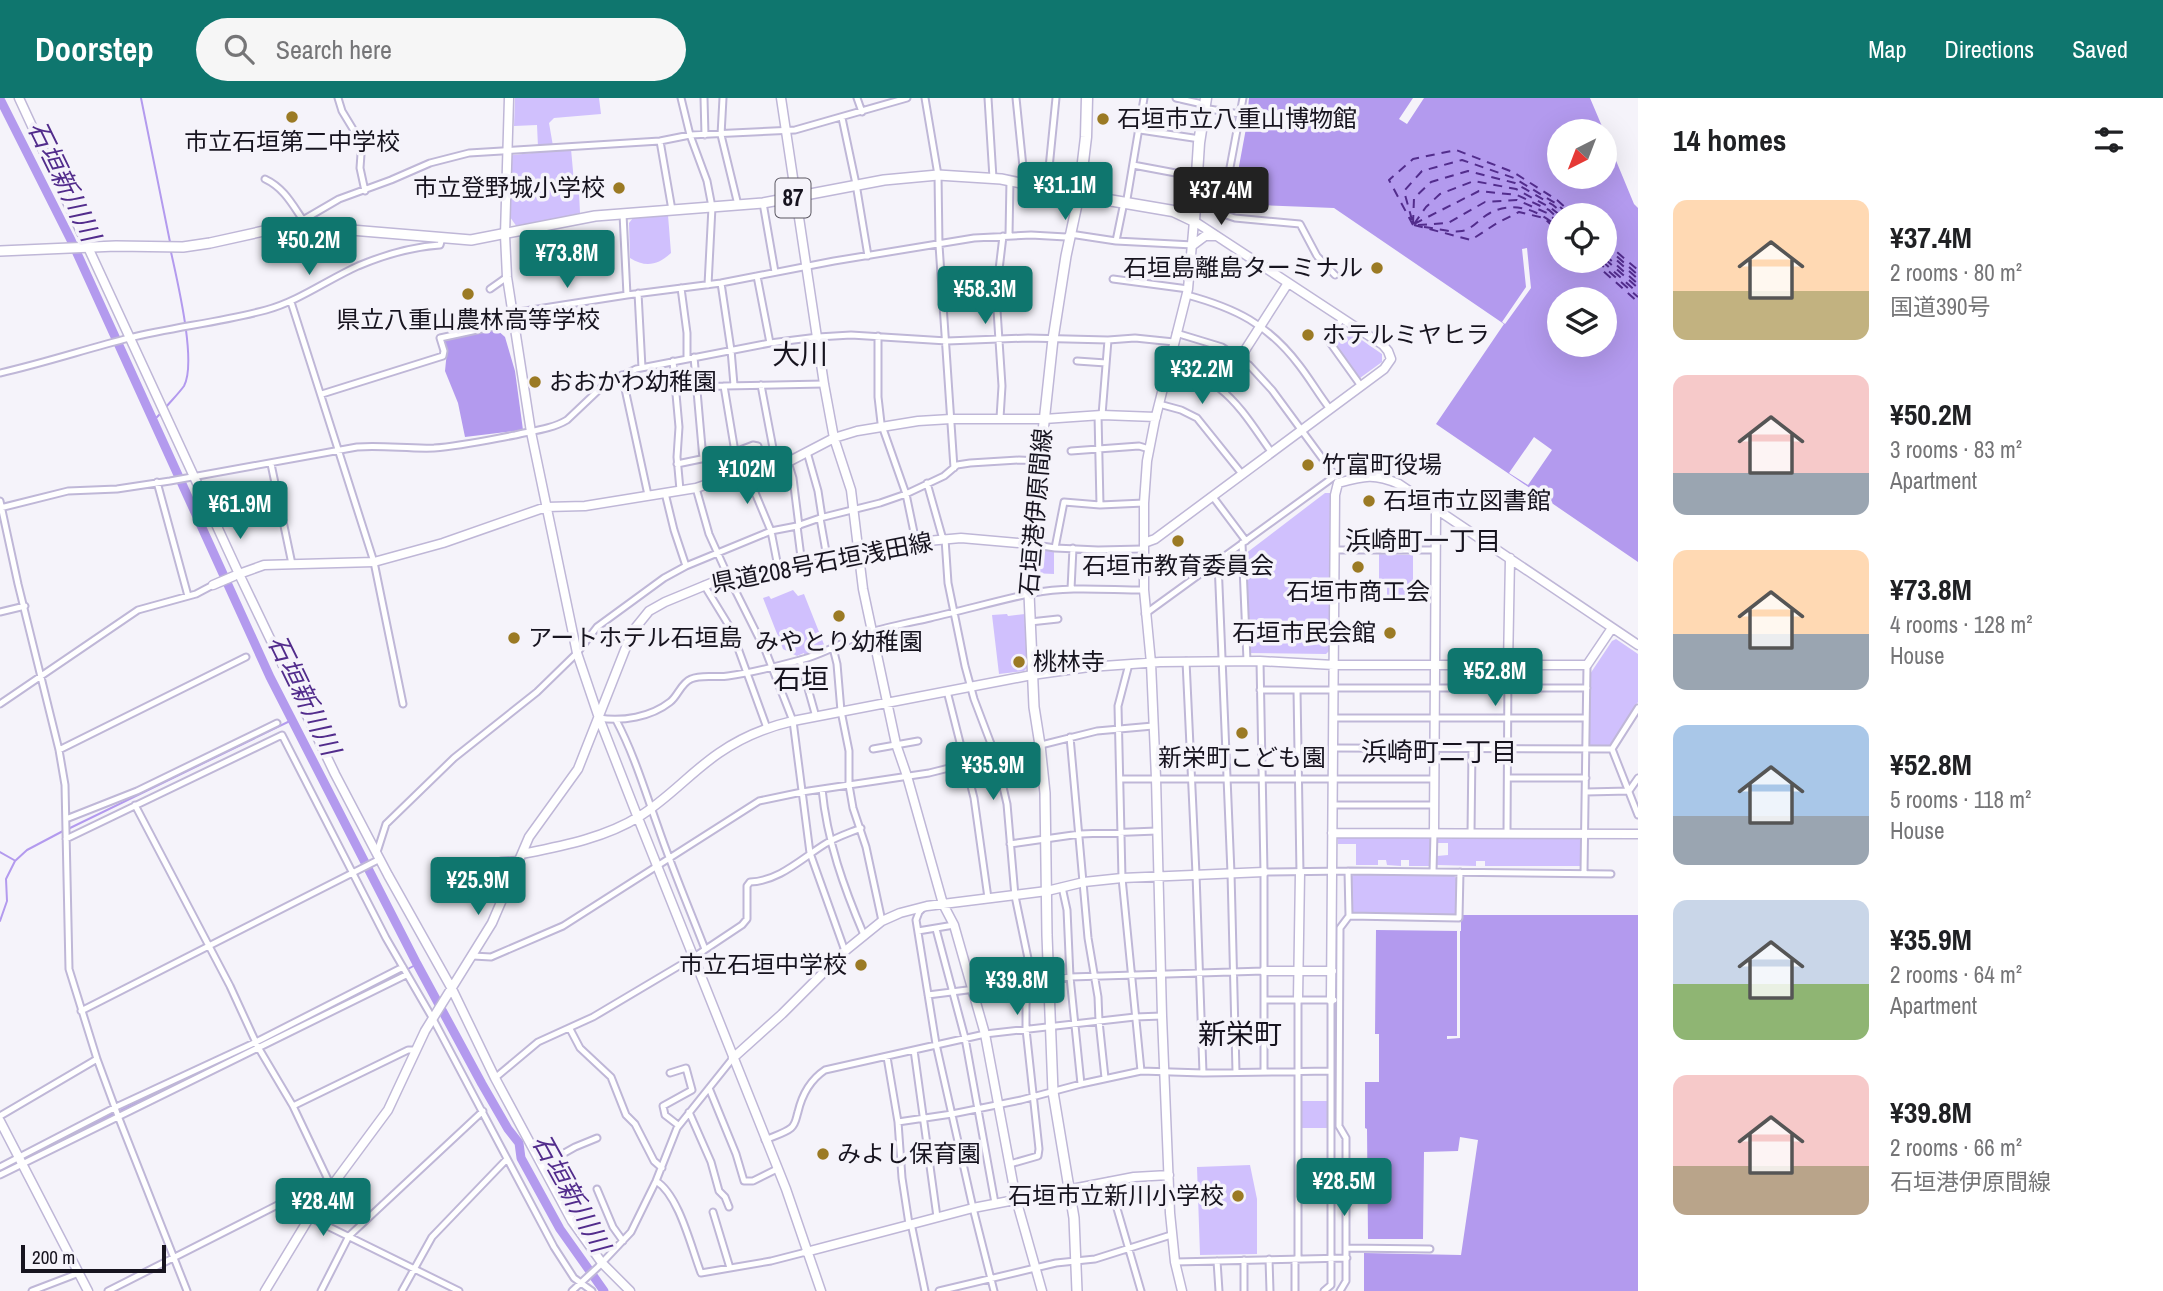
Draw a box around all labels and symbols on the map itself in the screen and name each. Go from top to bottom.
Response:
place label: 石垣市立八重山博物館 [1117,102,1357,134]
marker: 市立石垣第二中学校 [284,109,300,125]
marker: 石垣市立八重山博物館 [1095,111,1111,127]
water label: 石垣新川川 [20,115,110,250]
north arrow [1547,119,1617,189]
place label: 市立石垣第二中学校 [184,125,400,157]
pin: ¥31.1M [1008,162,1122,222]
pin: ¥37.4M [1164,167,1278,227]
place label: 市立登野城小学校 [413,171,605,203]
road number: 87 [776,178,810,218]
marker: 市立登野城小学校 [611,180,627,196]
pin: ¥50.2M [252,218,366,277]
pin: ¥73.8M [510,230,624,290]
place label: 石垣島離島ターミナル [1123,251,1363,283]
marker: 石垣島離島ターミナル [1369,260,1385,276]
pin: ¥58.3M [928,266,1042,326]
marker: 県立八重山農林高等学校 [460,286,476,302]
place label: 県立八重山農林高等学校 [336,303,600,335]
place label: ホテルミヤヒラ [1322,318,1490,350]
marker: ホテルミヤヒラ [1300,327,1316,343]
district label: 大川 [772,335,828,373]
pin: ¥32.2M [1145,346,1259,406]
place label: おおかわ幼稚園 [549,365,717,397]
marker: おおかわ幼稚園 [527,374,543,390]
street label: 石垣港伊原間線 [1012,427,1058,597]
pin: ¥102M [698,446,796,506]
place label: 竹富町役場 [1322,448,1442,480]
marker: 竹富町役場 [1300,457,1316,473]
pin: ¥61.9M [183,482,297,541]
place label: 石垣市立図書館 [1383,484,1551,516]
marker: 石垣市立図書館 [1361,493,1377,509]
district label: 浜崎町一丁目 [1345,523,1501,558]
street label: 県道208号石垣浅田線 [708,525,935,599]
marker: 石垣市教育委員会 [1170,533,1186,549]
place label: 石垣市教育委員会 [1082,549,1274,581]
marker: 石垣市商工会 [1350,559,1366,575]
place label: 石垣市商工会 [1286,575,1430,607]
marker: みやとり幼稚園 [831,608,847,624]
place label: 石垣市民会館 [1232,616,1376,648]
place label: アートホテル石垣島 [528,621,743,653]
place label: みやとり幼稚園 [755,625,923,657]
marker: 石垣市民会館 [1382,625,1398,641]
water label: 石垣新川川 [260,629,350,764]
marker: アートホテル石垣島 [506,630,522,646]
place label: 桃林寺 [1033,645,1105,677]
pin: ¥52.8M [1438,648,1552,708]
marker: 桃林寺 [1011,654,1027,670]
district label: 石垣 [773,660,829,698]
marker: 新栄町こども園 [1234,725,1250,741]
district label: 浜崎町二丁目 [1361,734,1517,769]
place label: 新栄町こども園 [1158,741,1326,773]
pin: ¥35.9M [936,742,1050,802]
pin: ¥25.9M [421,858,535,917]
place label: 市立石垣中学校 [679,948,847,980]
marker: 市立石垣中学校 [853,957,869,973]
pin: ¥39.8M [960,958,1074,1017]
district label: 新栄町 [1198,1015,1282,1053]
water label: 石垣新川川 [525,1127,620,1261]
place label: みよし保育園 [837,1137,981,1169]
marker: みよし保育園 [815,1146,831,1162]
pin: ¥28.5M [1287,1158,1401,1218]
pin: ¥28.4M [266,1178,380,1238]
place label: 石垣市立新川小学校 [1008,1179,1224,1211]
marker: 石垣市立新川小学校 [1230,1188,1246,1204]
scale bar [21,1242,166,1274]

